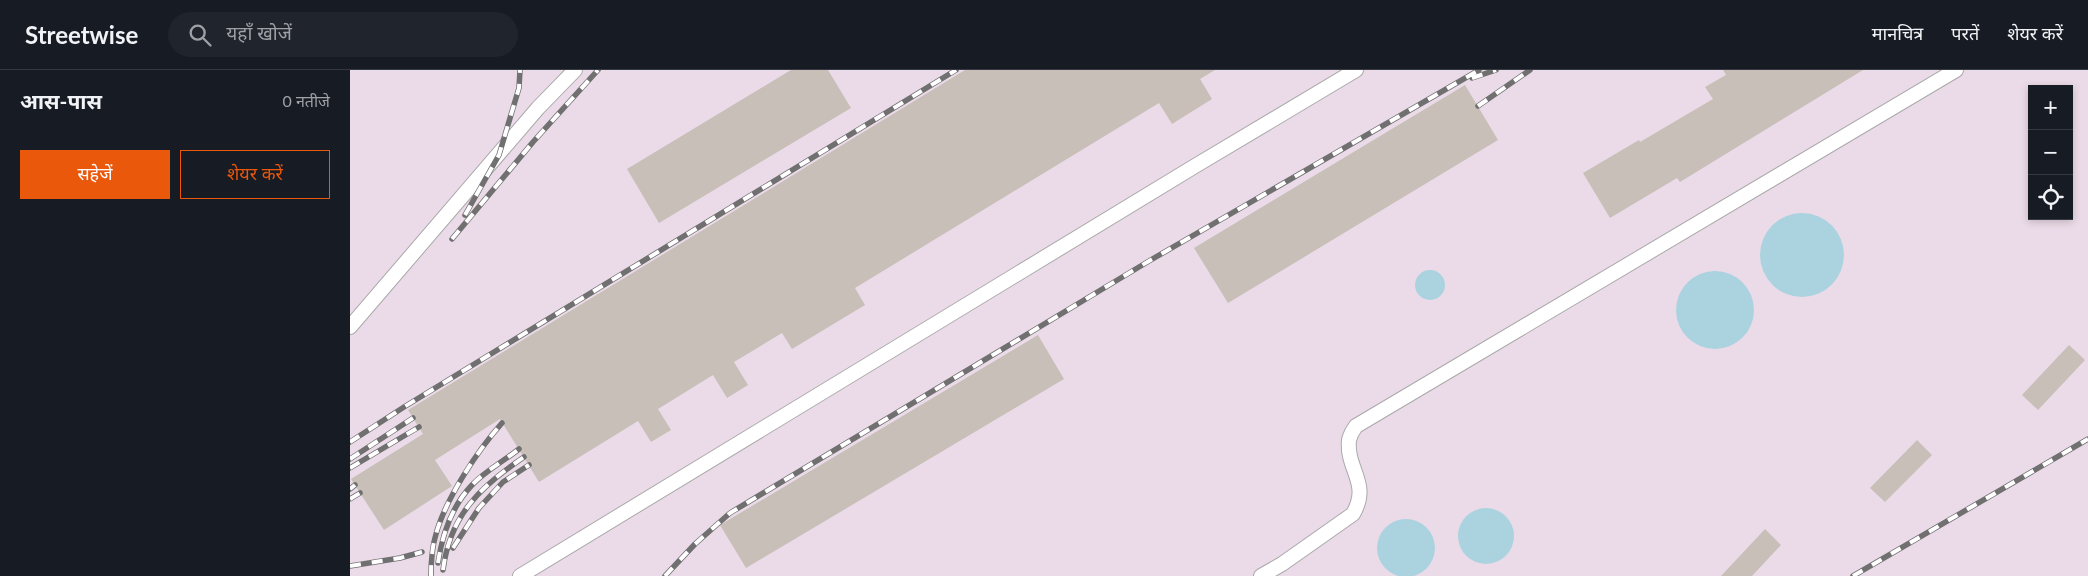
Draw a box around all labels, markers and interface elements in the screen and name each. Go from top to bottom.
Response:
search box [168,12,518,57]
text: Streetwise [25,20,138,49]
icon: search [186,21,214,49]
text: यहाँ खोजें [226,21,292,44]
text: मानचित्र [1872,22,1923,44]
text: परतें [1951,22,1979,44]
text: शेयर करें [2007,22,2063,44]
map controls [2028,85,2073,220]
button: + [2028,85,2073,130]
text: आस-पास [20,88,102,113]
text: 0 नतीजे [283,91,330,110]
button: − [2028,130,2073,175]
button: सहेजें [20,150,170,199]
button: शेयर करें [180,150,330,199]
button: locate [2028,175,2073,220]

